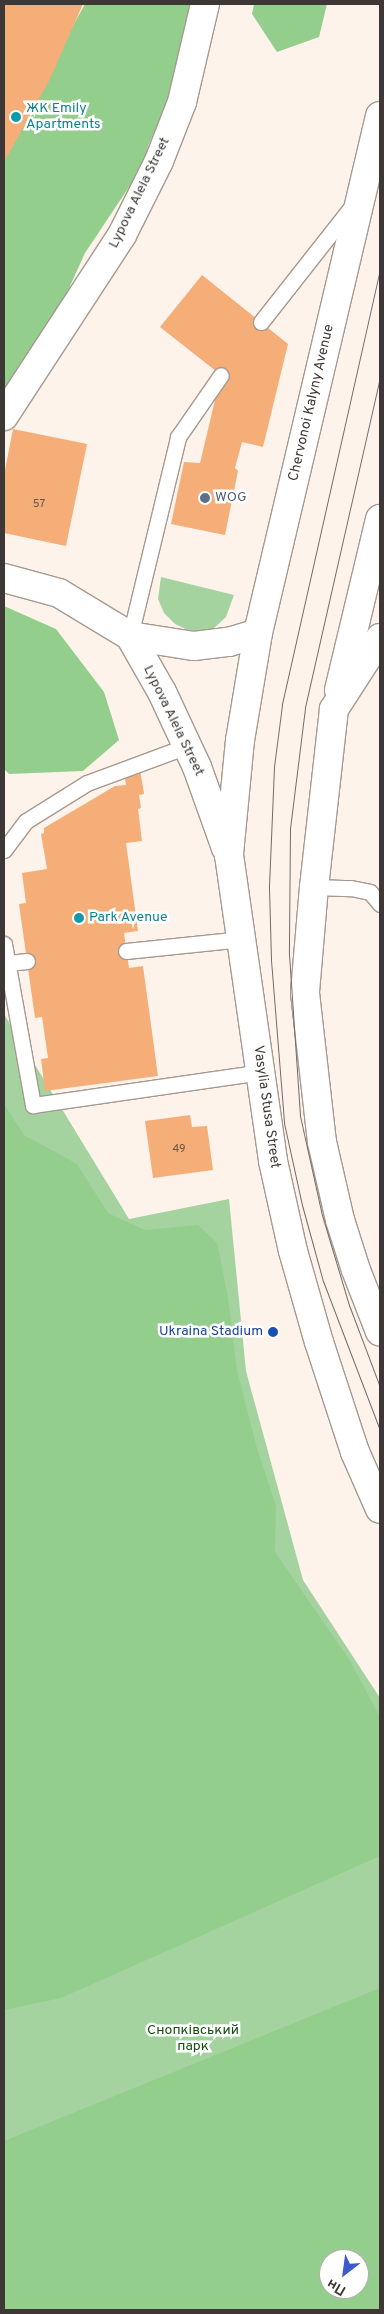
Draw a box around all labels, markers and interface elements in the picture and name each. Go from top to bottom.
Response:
place label: ЖК Emily Apartments [26,101,101,134]
marker: ЖК Emily Apartments [10,111,22,123]
street label: Lypova Aleia Street [106,135,174,251]
street label: Chervonoi Kalyny Avenue [286,323,338,483]
place label: WOG [215,490,247,506]
marker: WOG [199,492,211,504]
house number: 57 [33,497,45,511]
street label: Lypova Aleia Street [139,663,207,779]
place label: Park Avenue [89,910,168,926]
marker: Park Avenue [73,912,85,924]
street label: Vasylia Stusa Street [249,1045,283,1169]
house number: 49 [172,1142,186,1156]
place label: Ukraina Stadium [159,1324,263,1340]
marker: Ukraina Stadium [267,1326,279,1338]
park label: Снопківський парк [147,2023,239,2056]
north arrow [319,2249,369,2299]
text: Пн [324,2274,349,2299]

